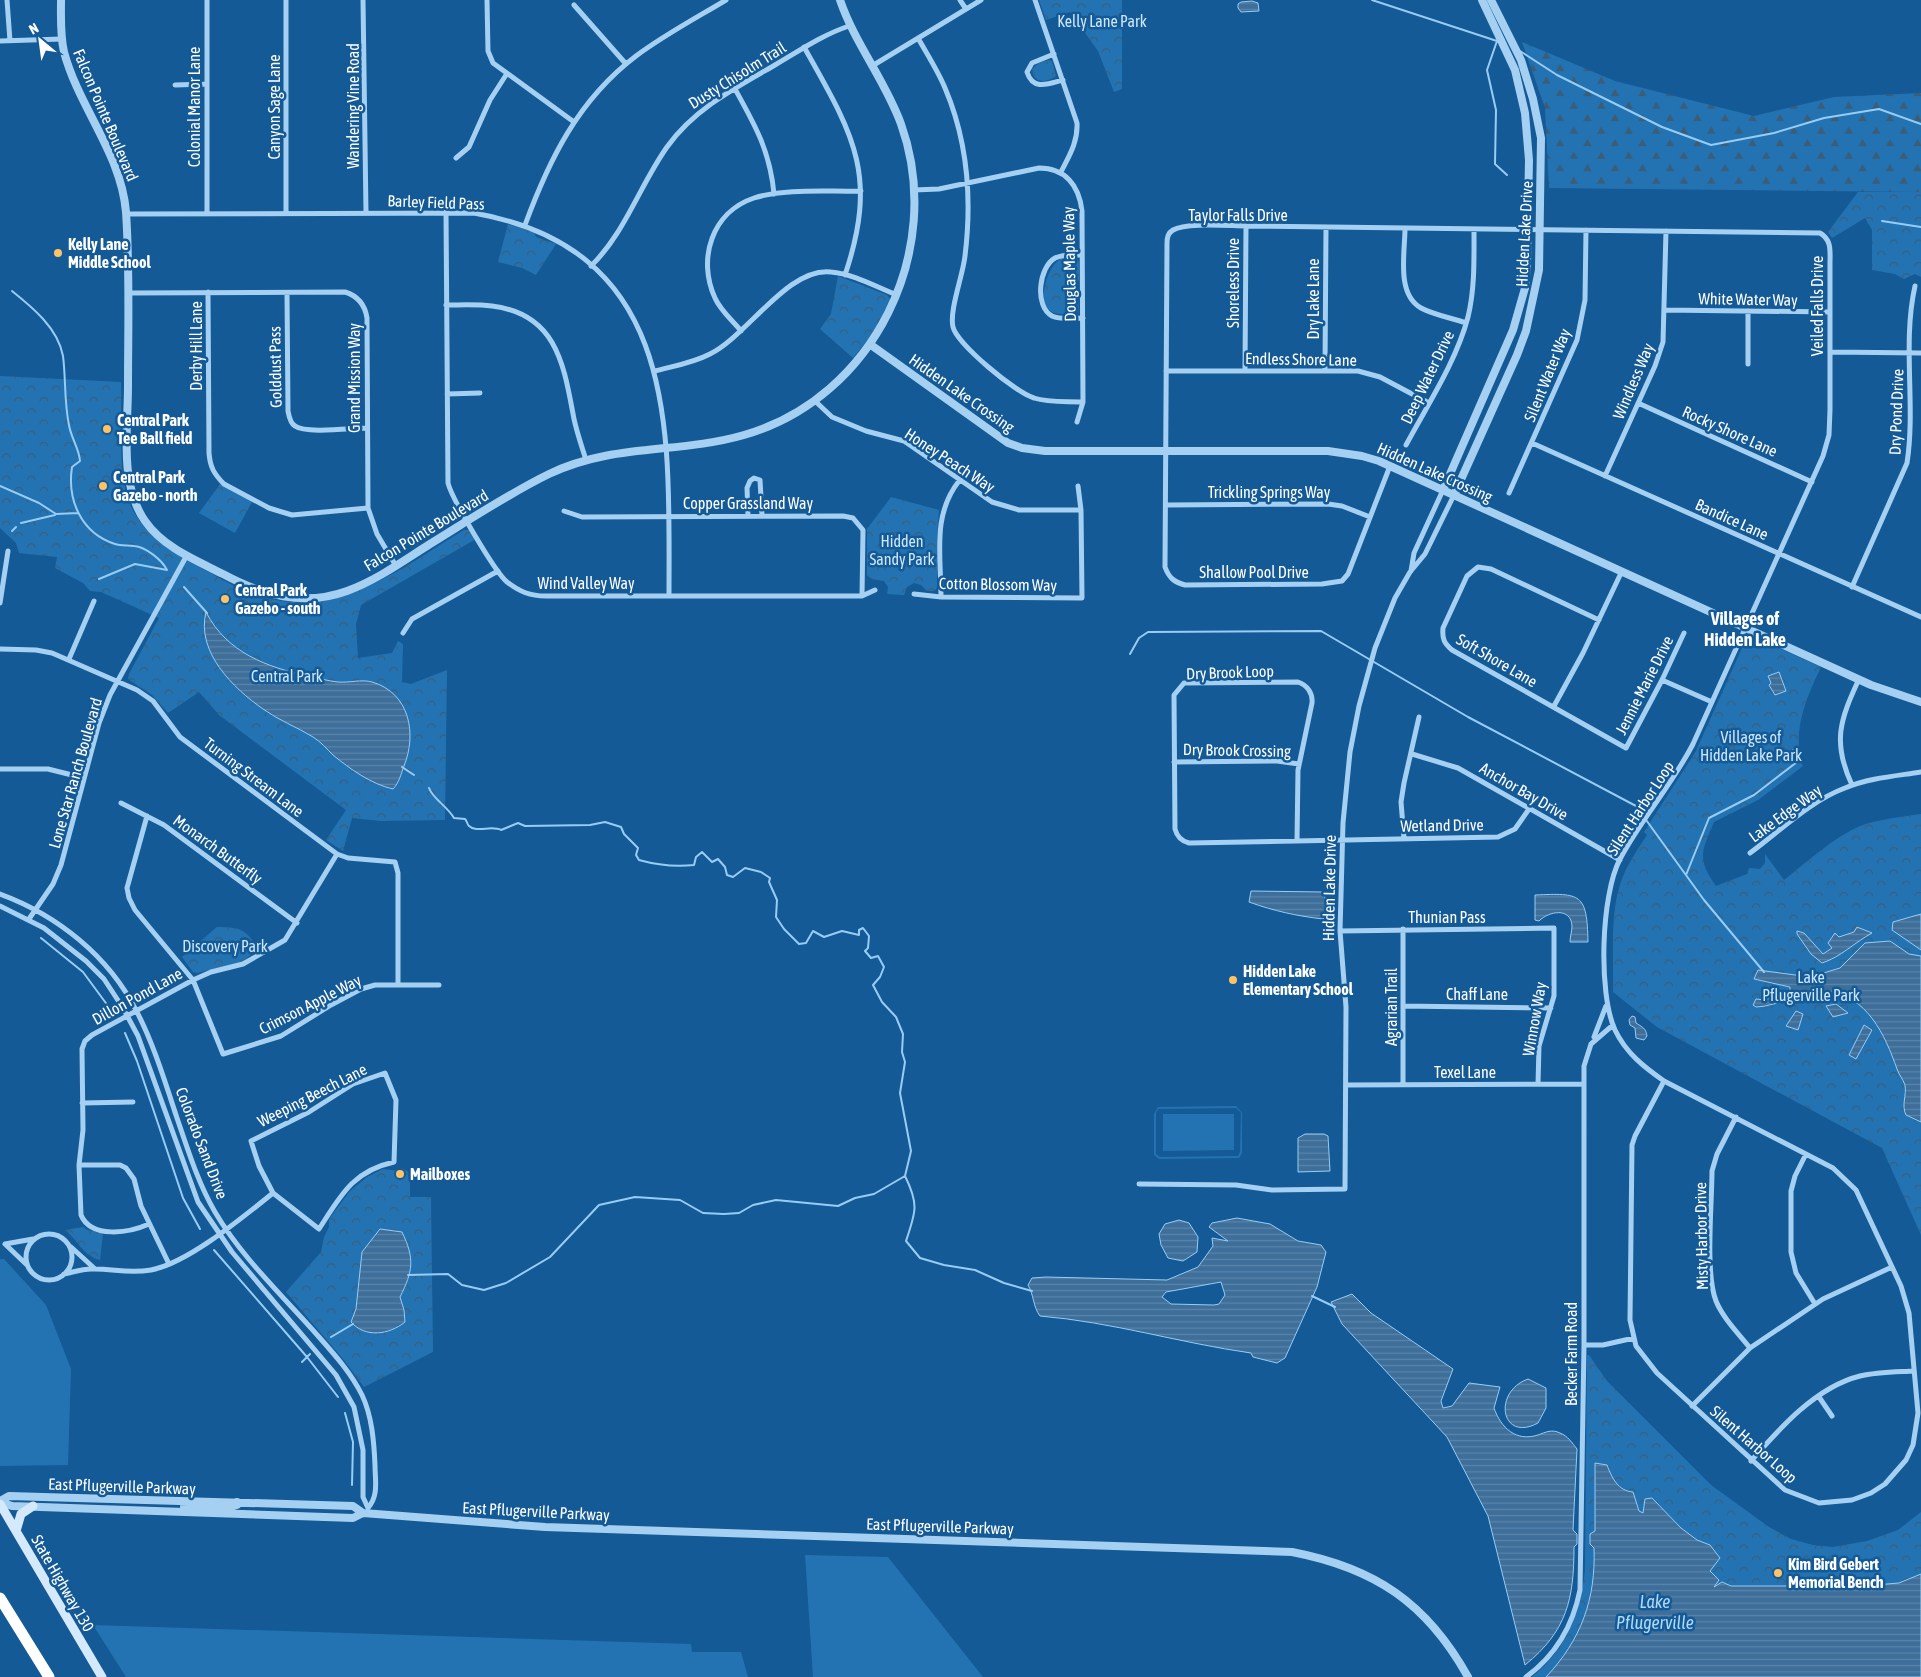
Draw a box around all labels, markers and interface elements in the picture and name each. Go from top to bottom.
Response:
park label: Kelly Lane Park [1057,12,1147,31]
north arrow [15,15,65,65]
text: N [26,20,41,38]
street label: Dusty Chisolm Trail [685,37,790,113]
street label: Wandering Vine Road [344,43,363,169]
street label: Falcon Pointe Boulevard [70,46,142,184]
street label: Colonial Manor Lane [185,47,203,167]
street label: Canyon Sage Lane [265,54,284,160]
street label: Hidden Lake Drive [1512,180,1536,288]
street label: Barley Field Pass [387,191,485,214]
street label: Douglas Maple Way [1059,206,1080,322]
street label: Taylor Falls Drive [1188,206,1288,225]
place label: Kelly Lane Middle School [68,235,152,271]
street label: Shoreless Drive [1224,238,1242,328]
marker: Kelly Lane Middle School [52,247,64,259]
street label: Veiled Falls Drive [1808,256,1826,356]
street label: Dry Lake Lane [1304,259,1323,339]
street label: White Water Way [1698,289,1798,310]
street label: Derby Hill Lane [187,301,206,391]
street label: Grand Mission Way [345,323,364,433]
street label: Golddust Pass [265,326,285,408]
street label: Silent Water Way [1520,326,1575,424]
street label: Deep Water Drive [1397,327,1458,427]
street label: Windless Way [1609,340,1658,422]
street label: Endless Shore Lane [1245,349,1357,369]
street label: Hidden Lake Crossing [905,350,1018,437]
street label: Dry Pond Drive [1886,369,1907,455]
street label: Rocky Shore Lane [1679,402,1780,461]
place label: Central Park Tee Ball field [117,411,193,447]
marker: Central Park Tee Ball field [101,423,113,435]
street label: Honey Peach Way [901,424,999,497]
street label: Hidden Lake Crossing [1374,439,1496,506]
place label: Central Park Gazebo - north [113,468,198,504]
marker: Central Park Gazebo - north [97,480,109,492]
street label: Trickling Springs Way [1208,483,1331,502]
street label: Falcon Pointe Boulevard [361,486,491,574]
street label: Copper Grassland Way [683,494,813,513]
street label: Bandice Lane [1693,495,1771,543]
park label: Hidden Sandy Park [869,532,935,569]
street label: Shallow Pool Drive [1199,563,1309,581]
street label: Wind Valley Way [538,574,635,593]
street label: Cotton Blossom Way [939,574,1058,595]
place label: Central Park Gazebo - south [235,581,321,617]
marker: Central Park Gazebo - south [219,593,231,605]
district label: Villages of Hidden Lake [1704,608,1786,650]
street label: Soft Shore Lane [1453,630,1541,690]
street label: Jennie Marie Drive [1611,633,1677,737]
street label: Dry Brook Loop [1186,661,1274,684]
park label: Central Park [251,667,323,685]
street label: Lone Star Ranch Boulevard [45,696,105,850]
park label: Villages of Hidden Lake Park [1700,728,1802,764]
street label: Turning Stream Lane [200,734,307,821]
street label: Dry Brook Crossing [1183,740,1291,761]
street label: Silent Harbor Loop [1603,758,1678,859]
street label: Anchor Bay Drive [1476,759,1571,824]
street label: Lake Edge Way [1745,780,1826,846]
street label: Monarch Butterfly [170,811,266,888]
street label: Wetland Drive [1400,815,1484,835]
street label: Hidden Lake Drive [1319,835,1339,941]
street label: Thunian Pass [1408,908,1486,926]
park label: Discovery Park [182,937,268,956]
place label: Hidden Lake Elementary School [1243,962,1354,998]
street label: Dillon Pond Lane [89,964,185,1028]
street label: Agrarian Trail [1382,967,1401,1046]
park label: Lake Pflugerville Park [1762,968,1860,1005]
street label: Crimson Apple Way [256,970,365,1038]
marker: Hidden Lake Elementary School [1227,974,1239,986]
street label: Winnow Way [1519,980,1550,1058]
street label: Chaff Lane [1446,985,1508,1003]
street label: Weeping Beech Lane [254,1060,370,1131]
street label: Texel Lane [1434,1063,1496,1081]
street label: Colorado Sand Drive [172,1085,232,1201]
place label: Mailboxes [410,1165,471,1183]
marker: Mailboxes [394,1168,406,1180]
street label: Misty Harbor Drive [1691,1182,1712,1290]
street label: Becker Farm Road [1562,1302,1580,1406]
street label: Silent Harbor Loop [1706,1402,1801,1487]
street label: East Pflugerville Parkway [48,1474,197,1499]
street label: East Pflugerville Parkway [462,1498,611,1525]
street label: East Pflugerville Parkway [866,1514,1015,1539]
street label: State Highway 130 [27,1532,98,1635]
place label: Kim Bird Gebert Memorial Bench [1788,1555,1884,1591]
marker: Kim Bird Gebert Memorial Bench [1772,1567,1784,1579]
water label: Lake Pflugerville [1616,1591,1694,1633]

